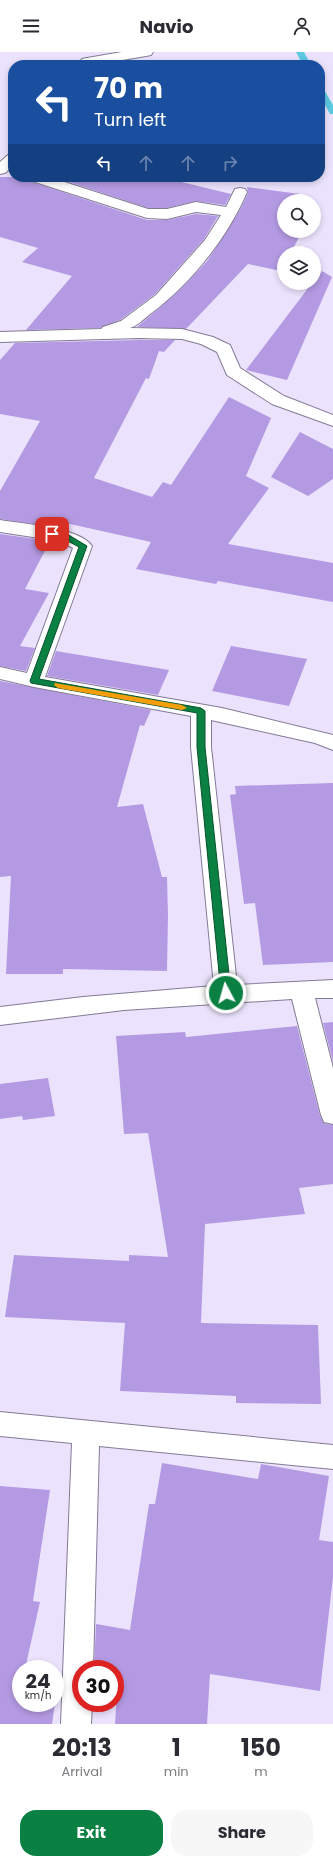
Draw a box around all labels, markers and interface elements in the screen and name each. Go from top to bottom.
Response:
text: Navio [140,14,193,39]
icon: menu [20,15,42,37]
icon: person [291,15,313,37]
text: 70 m [94,69,163,108]
icon: left [28,76,80,128]
text: Turn left [94,107,166,132]
icon: left [93,152,115,174]
icon: ahead [135,152,157,174]
icon: ahead [177,152,199,174]
icon: right [219,152,241,174]
map controls [277,194,321,290]
button: search [277,194,321,238]
button: layers [277,246,321,290]
pin [35,517,69,551]
icon: arrive [41,523,63,545]
position arrow [205,972,247,1014]
speed limit sign: 30 [72,1660,124,1712]
text: 24 [26,1667,50,1695]
text: km/h [25,1688,51,1703]
text: 20:13 [52,1731,112,1764]
text: 1 [172,1731,181,1764]
text: 150 [241,1731,281,1764]
text: Arrival [61,1762,102,1781]
text: min [164,1762,189,1781]
text: m [254,1762,268,1781]
button: Exit [20,1810,163,1856]
button: Share [171,1810,313,1856]

